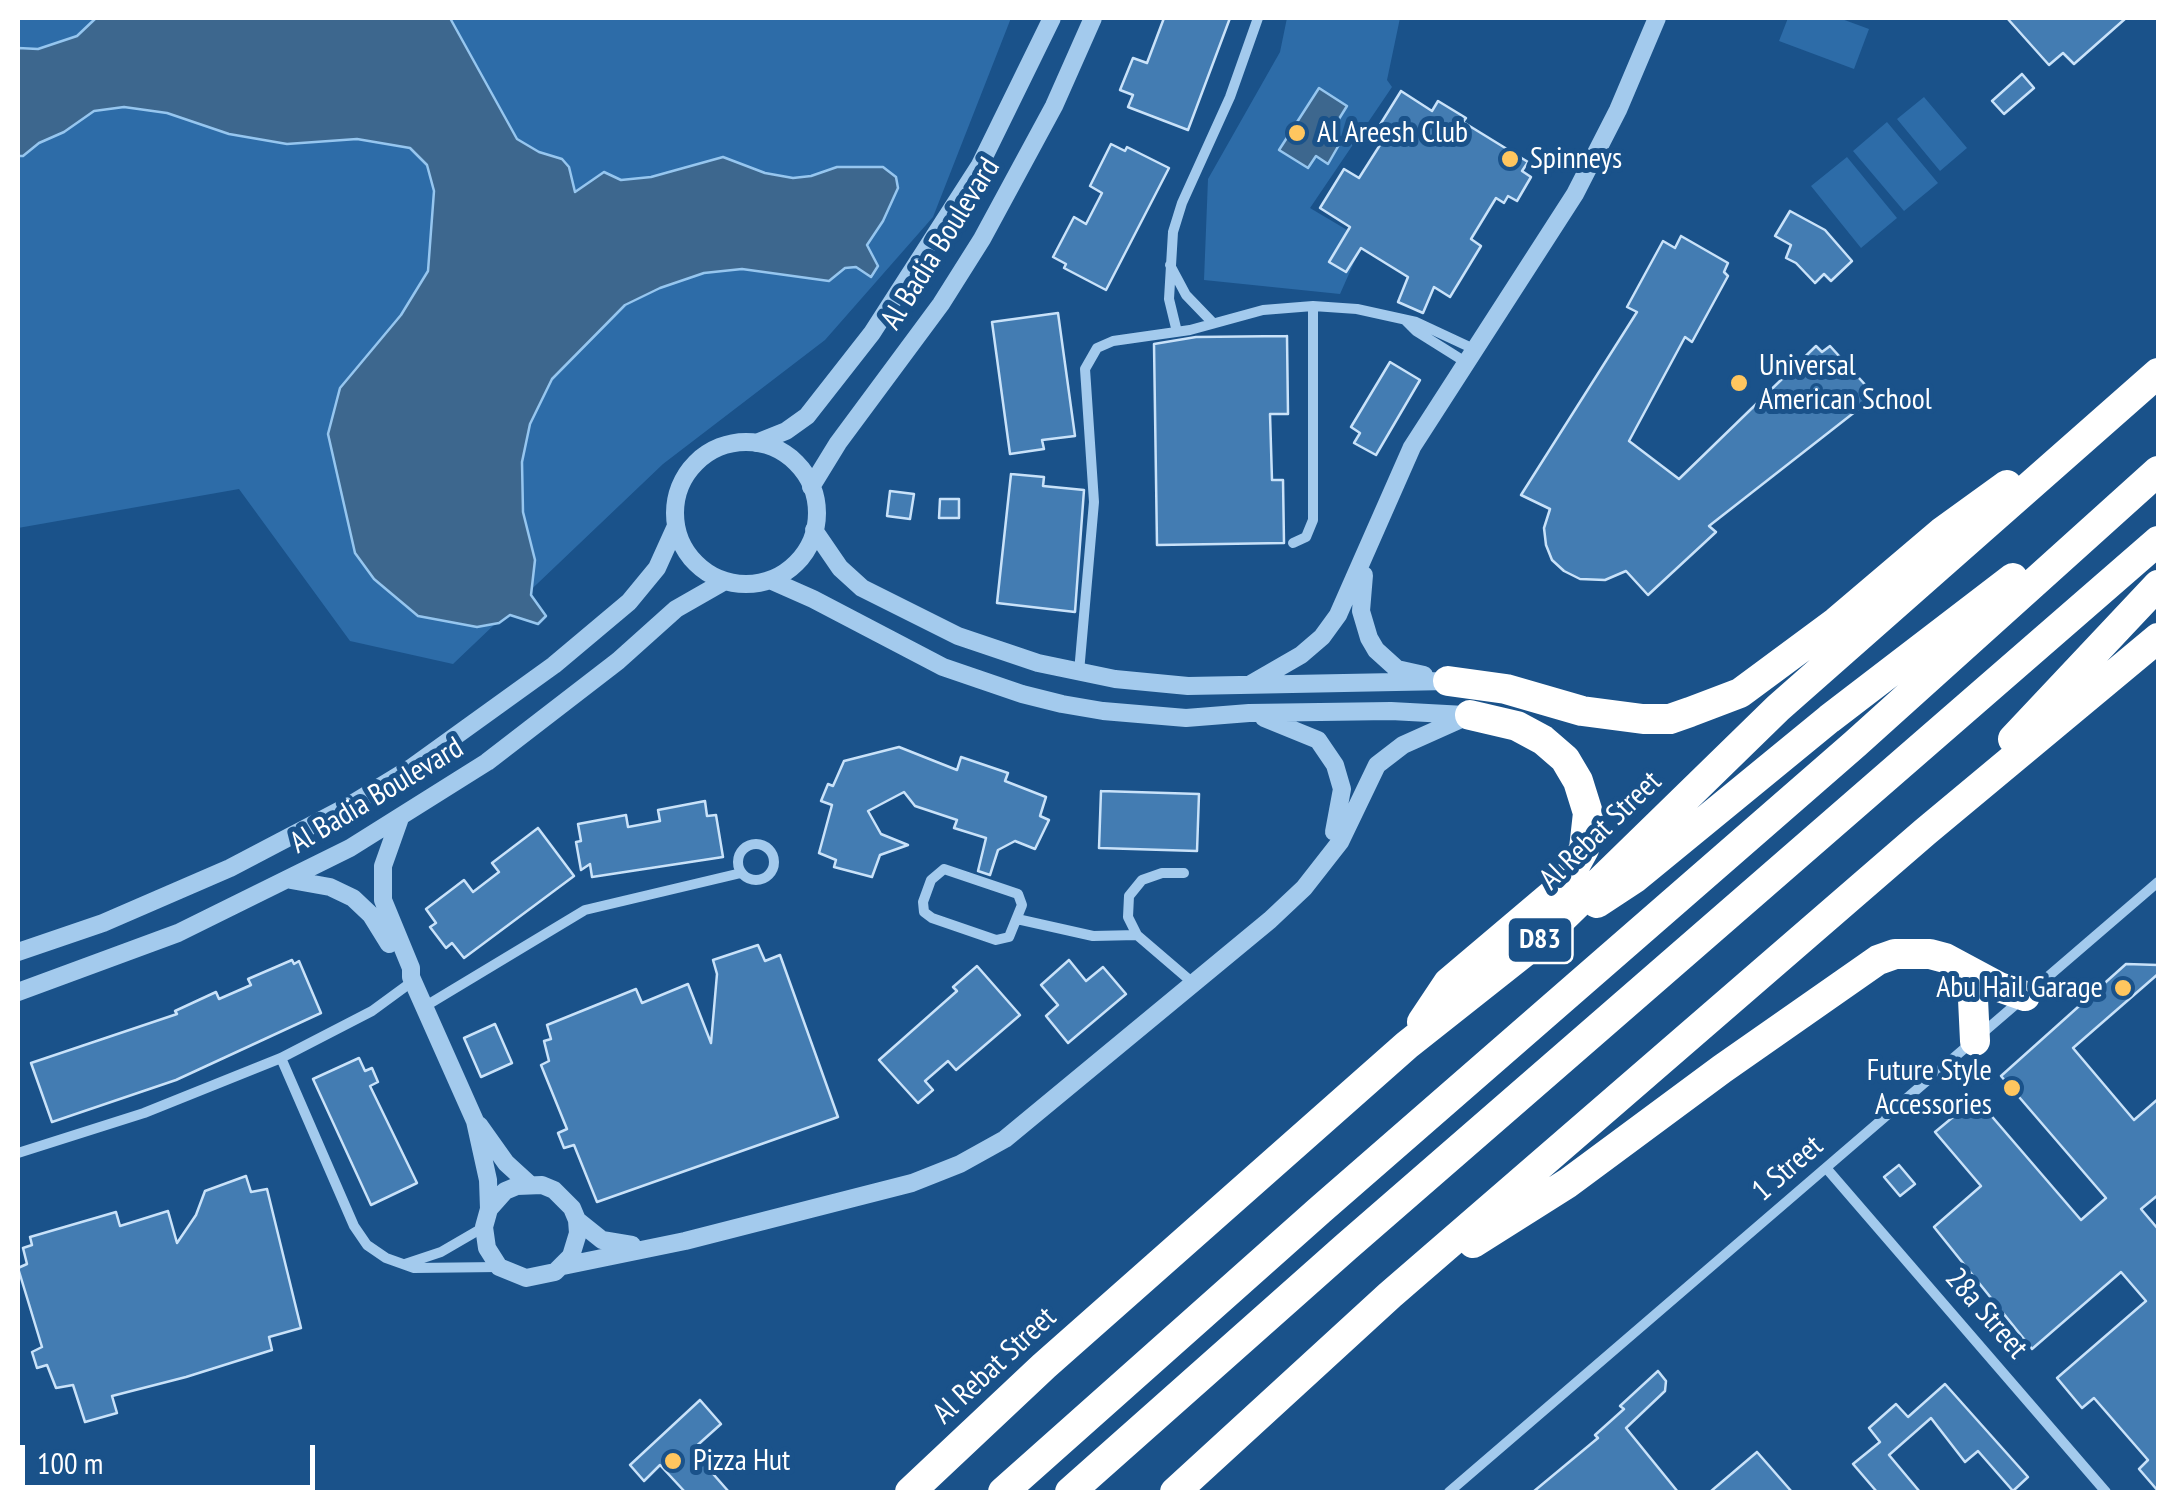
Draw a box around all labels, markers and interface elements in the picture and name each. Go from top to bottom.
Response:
place label: Al Areesh Club [1317,115,1468,151]
marker: Al Areesh Club [1286,122,1308,144]
place label: Spinneys [1530,141,1622,177]
marker: Spinneys [1499,148,1521,170]
street label: Al Badia Boulevard [874,152,1008,336]
place label: Universal American School [1759,348,1932,418]
marker: Universal American School [1728,372,1750,394]
street label: Al Badia Boulevard [284,730,470,862]
street label: Al Rebat Street [1533,764,1669,898]
road number: D83 [1508,917,1572,963]
place label: Abu Hail Garage [1936,970,2103,1006]
marker: Abu Hail Garage [2112,977,2134,999]
place label: Future Style Accessories [1867,1053,1992,1124]
marker: Future Style Accessories [2001,1077,2023,1099]
street label: 1 Street [1745,1129,1831,1209]
street label: 28a Street [1937,1262,2035,1366]
street label: Al Rebat Street [926,1300,1064,1432]
scale bar [25,1425,320,1487]
text: 100 m [37,1443,103,1482]
place label: Pizza Hut [693,1443,790,1479]
marker: Pizza Hut [662,1450,684,1472]

